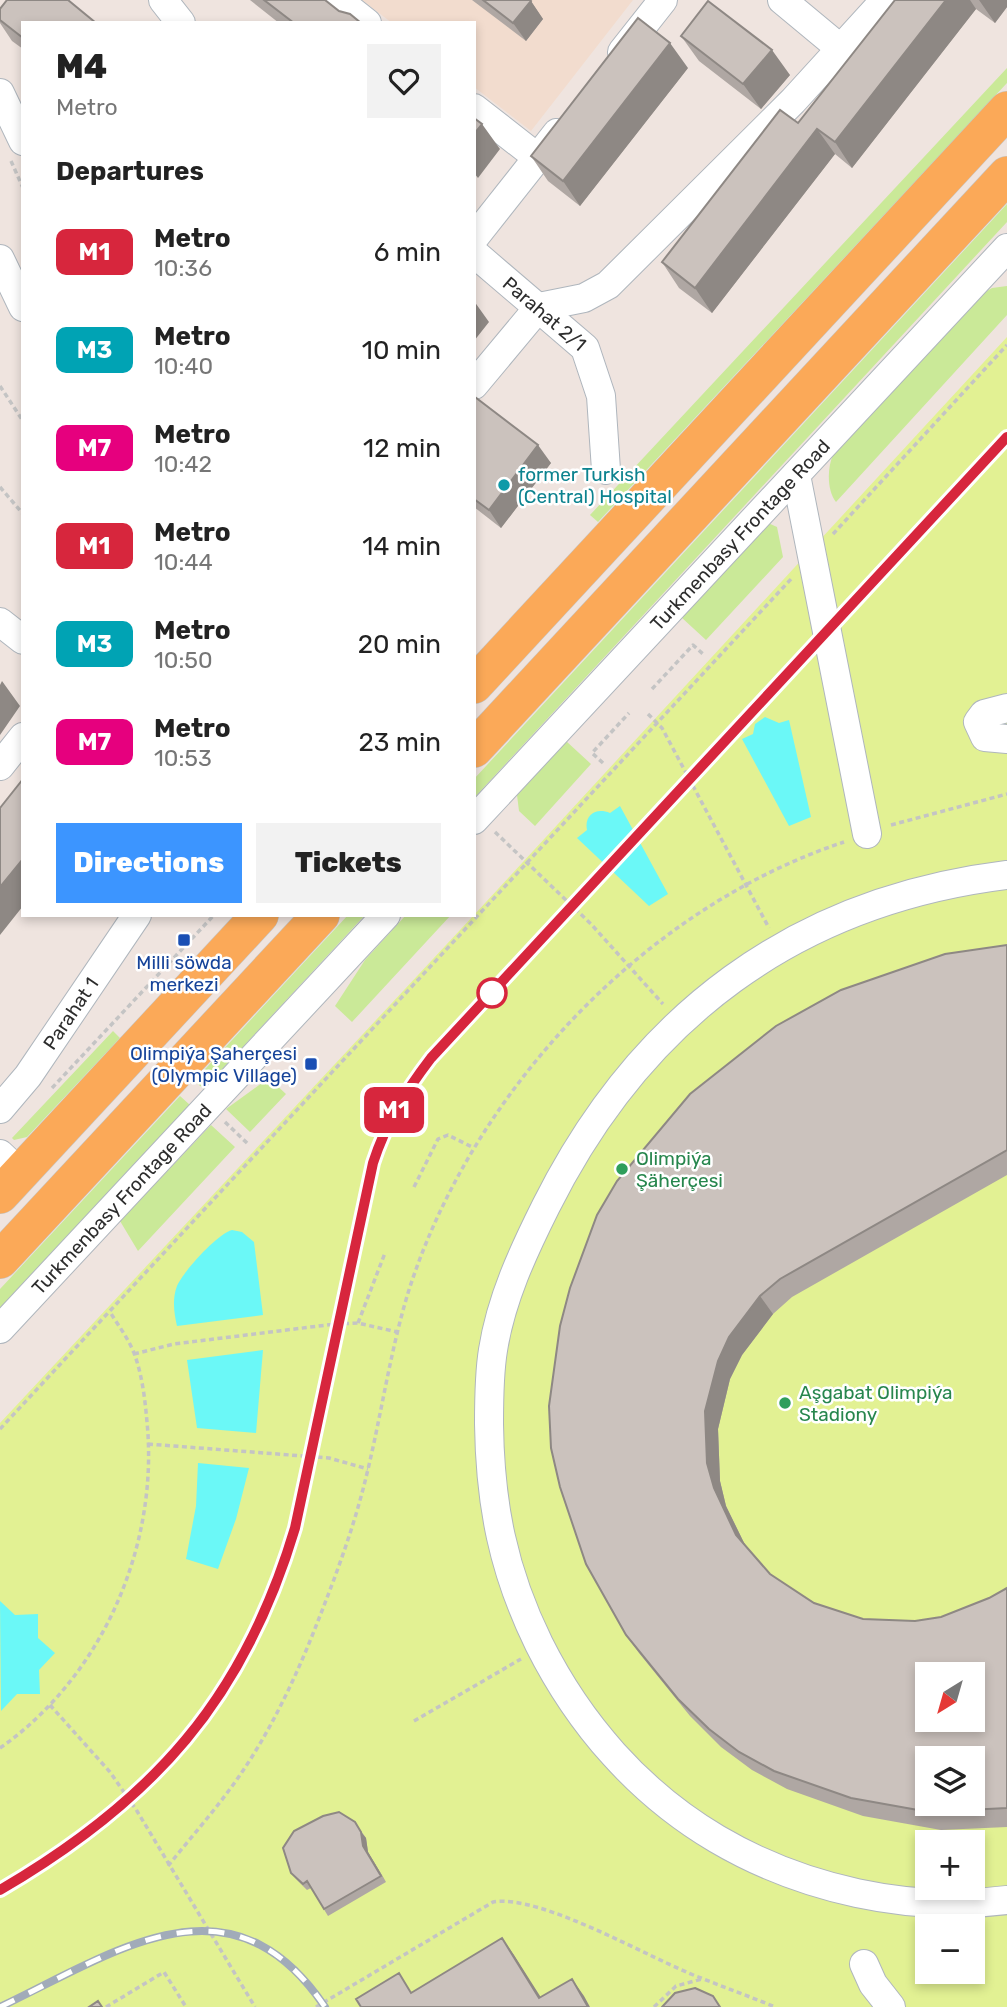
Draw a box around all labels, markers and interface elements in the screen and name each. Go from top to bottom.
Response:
button: heart [367,44,441,118]
text: M4 [56,47,107,86]
text: Metro [56,93,118,121]
text: Departures [56,156,204,187]
text: Metro [154,223,231,254]
text: 6 min [374,237,441,268]
text: M1 [79,238,110,266]
text: 10:36 [154,254,212,282]
street label: Parahat 2/1 [498,272,591,356]
text: Metro [154,321,231,352]
text: 10 min [362,335,441,366]
text: M3 [77,336,112,364]
text: 10:40 [154,352,213,380]
text: Metro [154,419,231,450]
text: 12 min [363,433,441,464]
text: M7 [78,434,111,462]
street label: Turkmenbasy Frontage Road [646,435,835,635]
text: 10:42 [154,450,212,478]
place label: former Turkish (Central) Hospital [518,463,672,508]
marker: former Turkish (Central) Hospital [496,477,512,493]
text: Metro [154,517,231,548]
text: 14 min [362,531,441,562]
text: M1 [79,532,110,560]
text: 10:44 [154,548,213,576]
text: Metro [154,615,231,646]
text: 20 min [358,629,441,660]
text: M3 [77,630,112,658]
text: 10:50 [154,646,213,674]
text: Metro [154,713,231,744]
text: 23 min [359,727,441,758]
text: M7 [78,728,111,756]
text: 10:53 [154,744,212,772]
button: Directions [56,823,242,903]
button: Tickets [256,823,441,903]
marker: Milli söwda merkezi [176,932,192,948]
place label: Milli söwda merkezi [136,951,232,996]
street label: Parahat 1 [38,973,103,1054]
unlabelled marker [477,978,507,1008]
place label: Olimpiýa Şaherçesi (Olympic Village) [130,1042,297,1087]
marker: Olimpiýa Şaherçesi (Olympic Village) [303,1056,319,1072]
line badge: M1 [362,1087,426,1133]
text: M1 [378,1096,410,1124]
street label: Turkmenbasy Frontage Road [27,1099,216,1299]
place label: Olimpiýa Şäherçesi [636,1147,723,1192]
marker: Olimpiýa Şäherçesi [614,1161,630,1177]
place label: Aşgabat Olimpiýa Stadiony [799,1381,953,1426]
marker: Aşgabat Olimpiýa Stadiony [777,1395,793,1411]
north arrow [915,1662,985,1732]
map controls [915,1662,985,1984]
button: layers [915,1746,985,1816]
button: + [915,1830,985,1900]
button: − [915,1914,985,1984]

